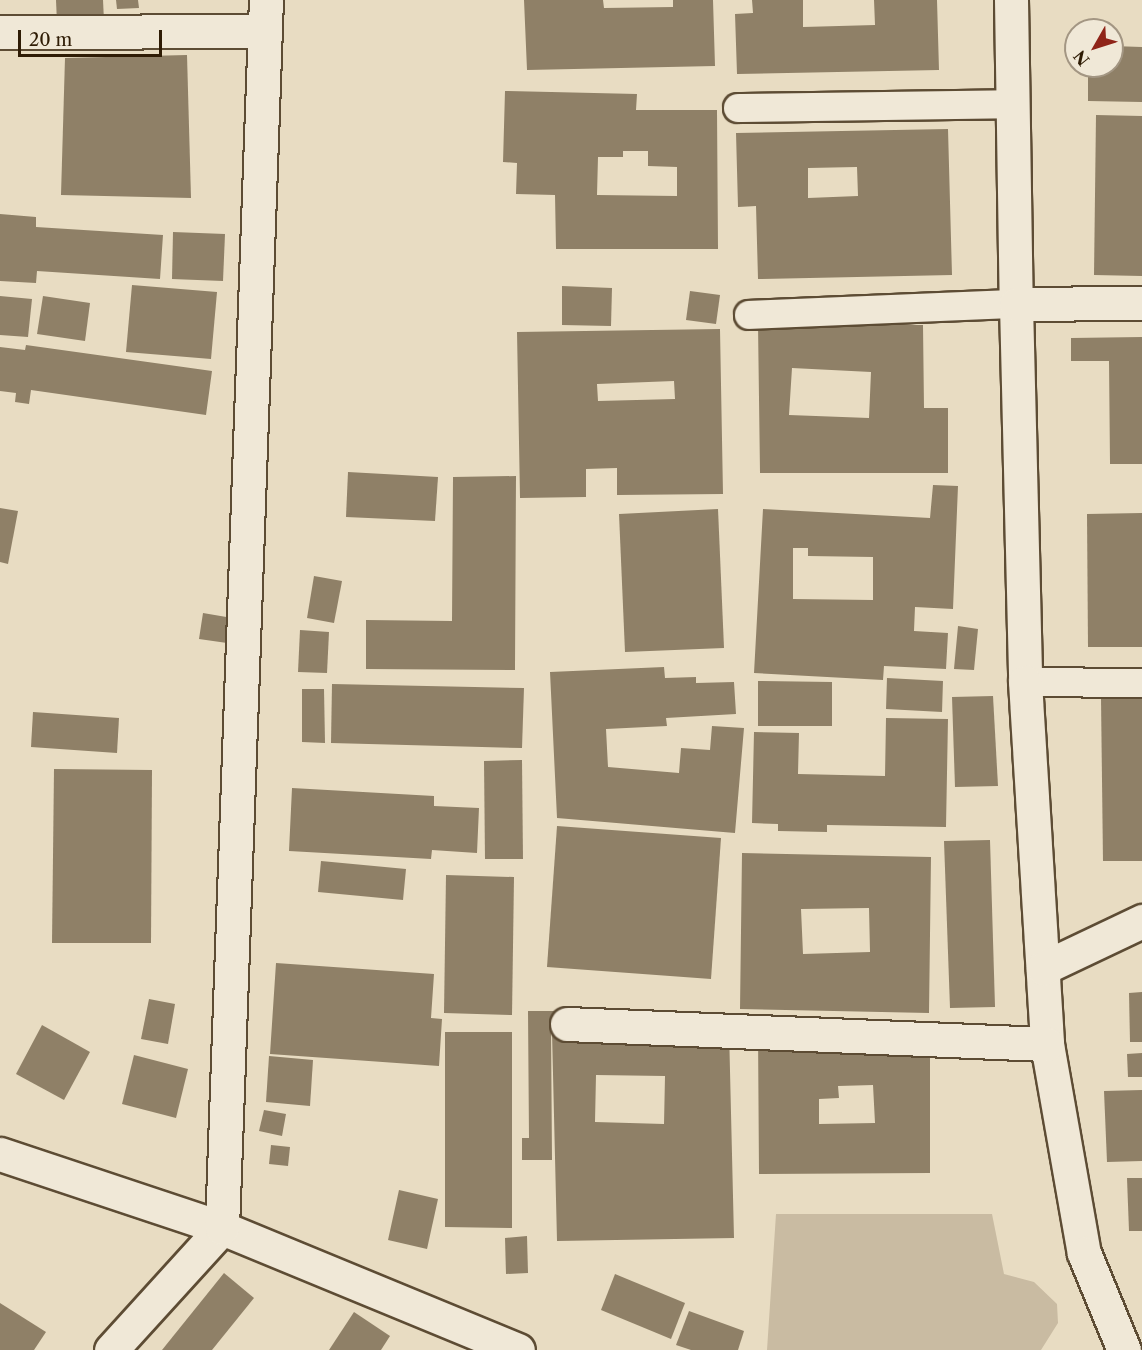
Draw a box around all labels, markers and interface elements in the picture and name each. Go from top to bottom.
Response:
scale bar [21,18,165,56]
north arrow [1064,18,1124,78]
text: 20 m [29,29,72,51]
text: N [1069,46,1094,70]

